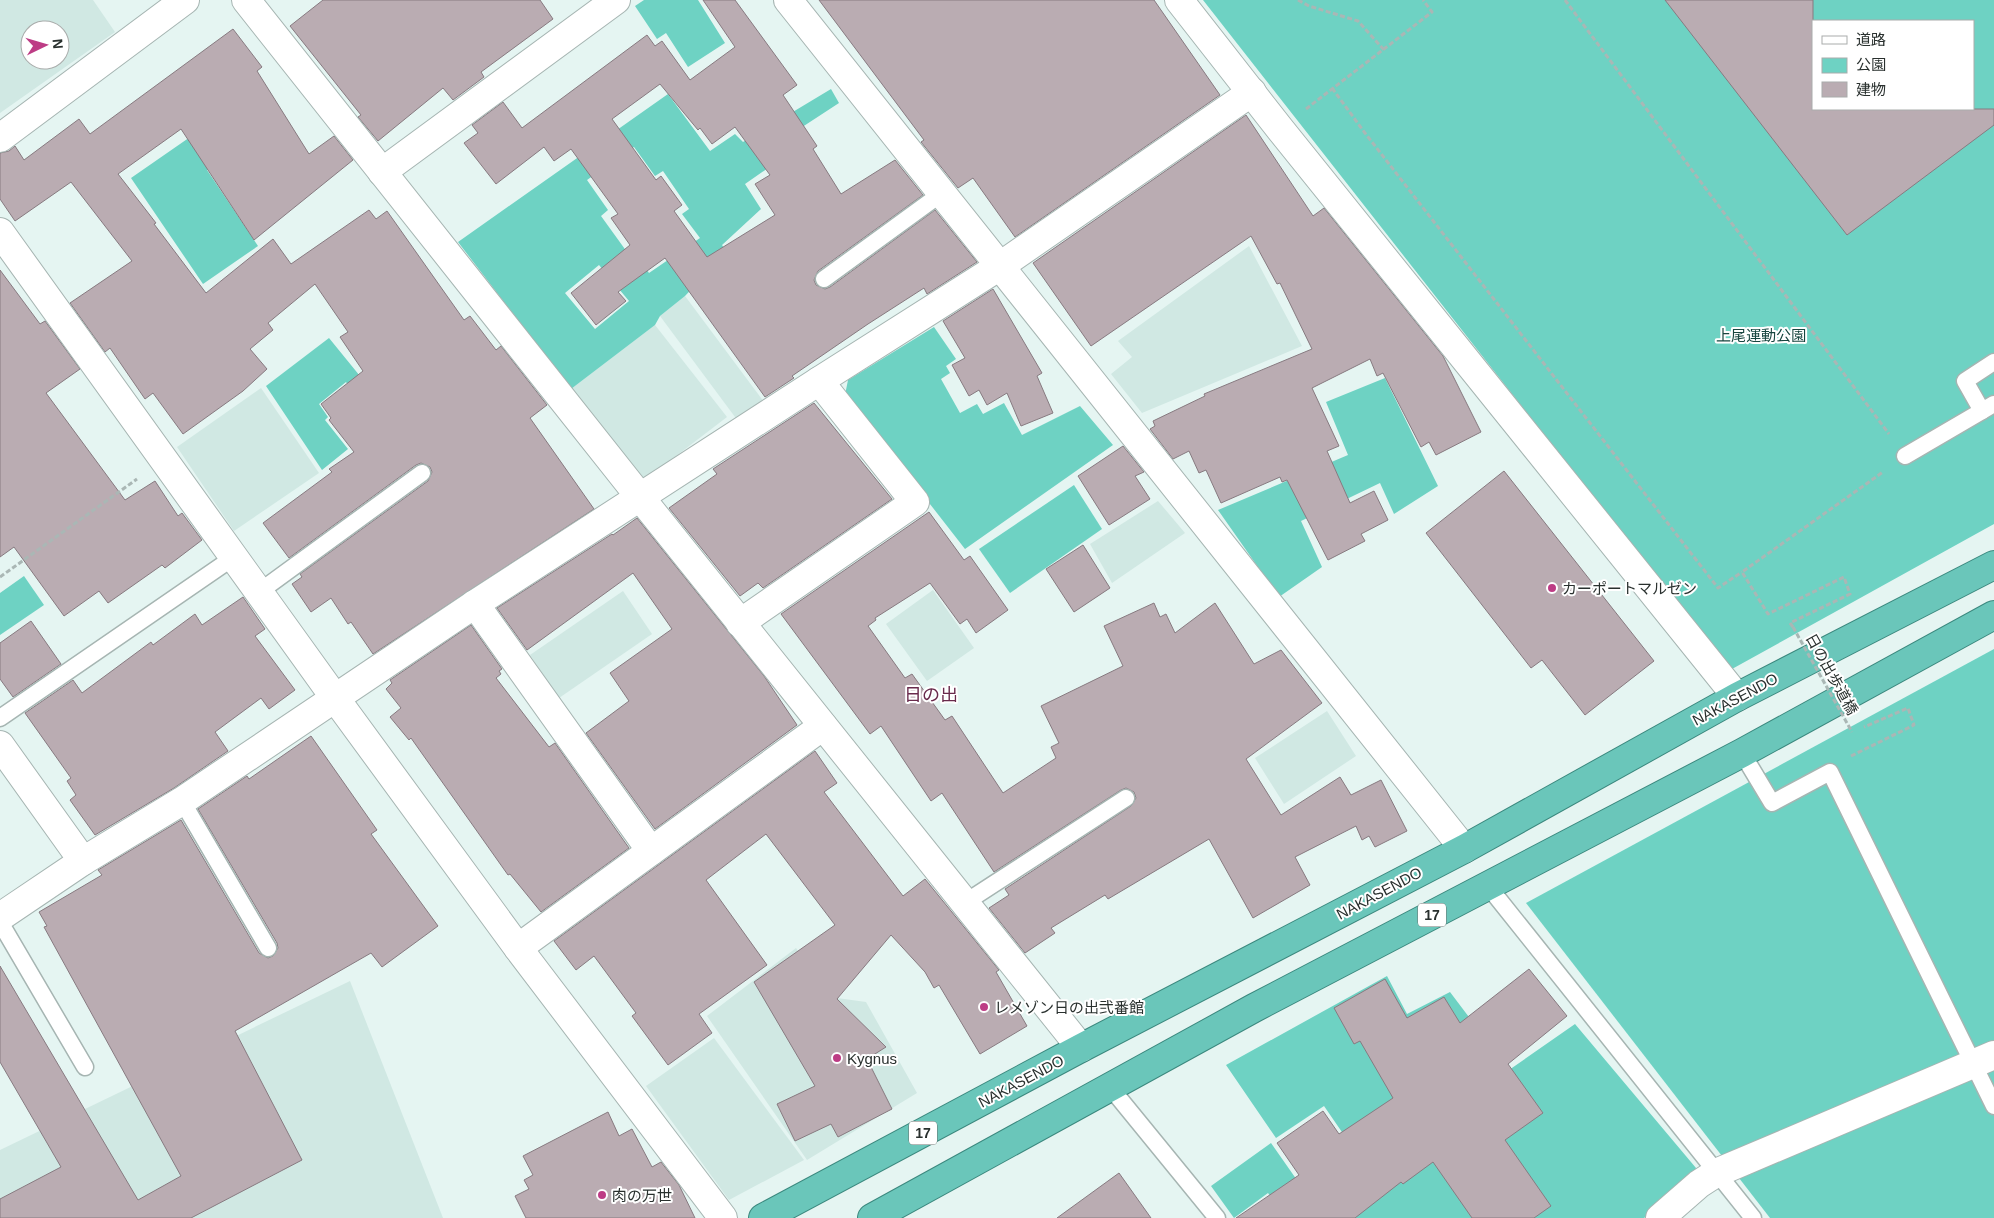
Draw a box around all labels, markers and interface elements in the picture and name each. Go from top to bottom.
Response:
north arrow [20,20,70,70]
legend [1812,20,1974,110]
text: 道路 [1856,31,1886,48]
text: N [50,38,66,50]
text: 公園 [1856,56,1886,73]
text: 建物 [1856,81,1886,98]
park label: 上尾運動公園 [1716,327,1806,344]
place label: カーポートマルゼン [1562,580,1697,597]
marker: カーポートマルゼン [1546,582,1558,594]
street label: 日の出歩道橋 [1803,631,1861,717]
street label: NAKASENDO [1689,669,1781,729]
district label: 日の出 [904,685,958,705]
street label: NAKASENDO [1333,863,1425,923]
road number: 17 [1418,904,1446,926]
place label: レメゾン日の出弐番館 [994,999,1144,1016]
marker: レメゾン日の出弐番館 [978,1001,990,1013]
place label: Kygnus [847,1050,897,1067]
street label: NAKASENDO [975,1051,1067,1111]
marker: Kygnus [831,1052,843,1064]
road number: 17 [909,1122,937,1144]
place label: 肉の万世 [612,1187,672,1204]
marker: 肉の万世 [596,1189,608,1201]

